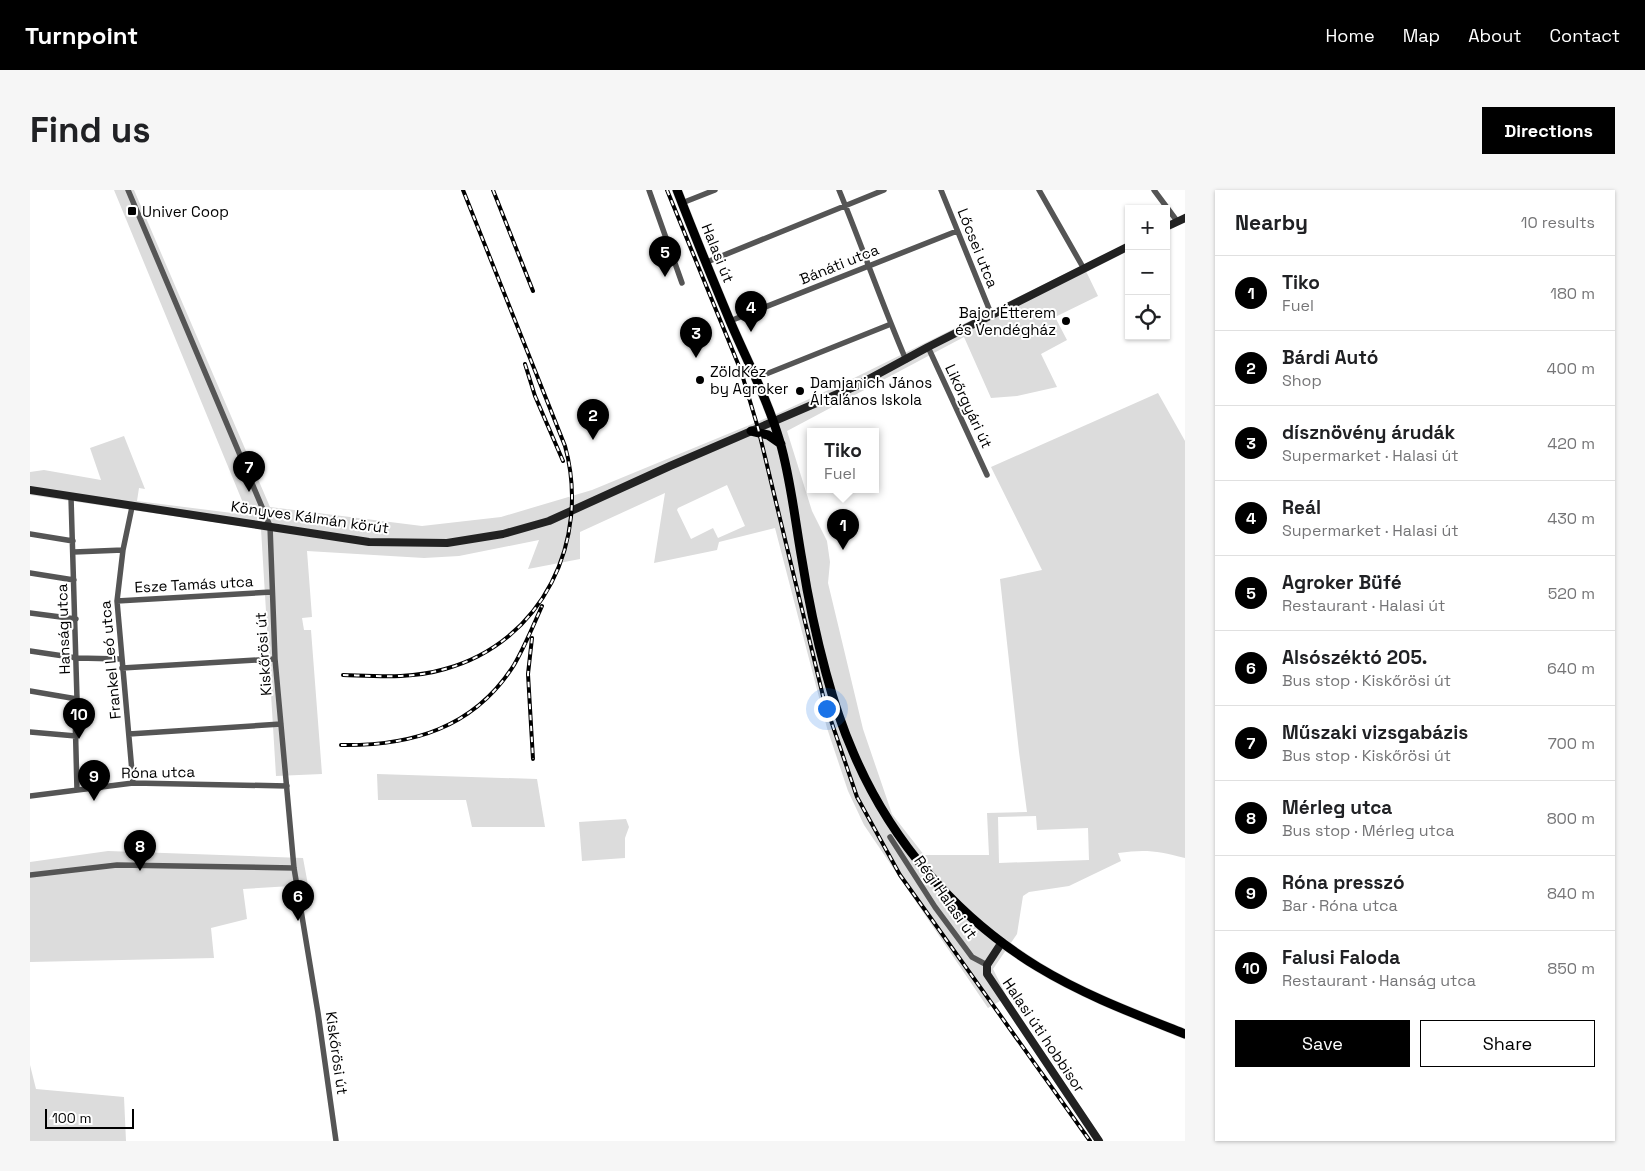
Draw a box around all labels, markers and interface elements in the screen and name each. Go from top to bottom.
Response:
text: Turnpoint [25,20,138,51]
text: Home [1326,24,1375,47]
text: Map [1403,24,1440,47]
text: About [1468,24,1522,47]
text: Contact [1550,24,1620,47]
button: Directions [1482,107,1615,154]
text: Find us [30,108,151,152]
place label: Univer Coop [142,202,229,221]
marker: Univer Coop [126,205,138,217]
street label: Lőcsei utca [953,205,1003,291]
map controls [1125,205,1170,340]
button: + [1125,205,1170,250]
text: Nearby [1235,209,1308,236]
text: 10 results [1521,212,1595,233]
street label: Halasi út [698,221,738,285]
pin: 5 [649,236,681,277]
street label: Bánáti utca [797,239,882,288]
button: − [1125,250,1170,295]
text: Tiko [1282,270,1320,295]
text: 1 [1247,283,1255,304]
text: 180 m [1550,283,1595,304]
pin: 4 [735,291,767,332]
button: locate [1125,295,1170,340]
text: Fuel [1282,295,1314,316]
place label: Bajor Étterem és Vendégház [955,303,1056,339]
marker: Bajor Étterem és Vendégház [1060,315,1072,327]
pin: 3 [680,317,712,358]
text: Bárdi Autó [1282,345,1378,370]
text: 2 [1246,358,1256,379]
text: 400 m [1547,358,1595,379]
street label: Likőrgyári út [941,361,997,451]
place label: ZöldKéz by Agroker [710,362,789,398]
text: Shop [1282,370,1322,391]
place label: Damjanich János Általános Iskola [810,373,932,409]
marker: ZöldKéz by Agroker [694,374,706,386]
marker: Damjanich János Általános Iskola [794,385,806,397]
pin: 2 [577,399,609,440]
text: dísznövény árudák [1282,420,1455,445]
popup [807,428,879,493]
text: 3 [1246,433,1256,454]
text: 420 m [1547,433,1595,454]
text: Tiko [824,438,862,463]
text: Supermarket · Halasi út [1282,445,1459,466]
pin: 7 [233,451,265,492]
text: Fuel [824,463,856,484]
text: Reál [1282,495,1321,520]
street label: Könyves Kálmán körút [230,496,390,538]
text: 4 [1246,508,1256,529]
text: 430 m [1547,508,1595,529]
pin: 1 [827,509,859,550]
text: Supermarket · Halasi út [1282,520,1459,541]
text: Agroker Büfé [1282,570,1402,595]
street label: Esze Tamás utca [134,571,254,597]
street label: Hanság utca [52,583,74,675]
text: 5 [1246,583,1256,604]
text: 520 m [1548,583,1595,604]
text: Restaurant · Halasi út [1282,595,1445,616]
street label: Frankel Leó utca [95,600,125,720]
street label: Kiskőrösi út [251,611,275,696]
text: Alsószéktó 205. [1282,645,1427,670]
text: 6 [1246,658,1256,679]
text: 640 m [1547,658,1595,679]
text: Bus stop · Kiskőrösi út [1282,670,1451,691]
your location [814,696,840,722]
pin: 10 [63,698,95,739]
text: Műszaki vizsgabázis [1282,720,1468,745]
text: 7 [1247,733,1255,754]
text: 700 m [1548,733,1595,754]
text: Bus stop · Kiskőrösi út [1282,745,1451,766]
pin: 9 [78,760,110,801]
street label: Róna utca [121,762,195,782]
text: Mérleg utca [1282,795,1392,820]
text: 8 [1246,808,1256,829]
text: 800 m [1547,808,1595,829]
text: Bus stop · Mérleg utca [1282,820,1454,841]
pin: 8 [124,830,156,871]
street label: Régi Halasi út [910,852,982,943]
text: Róna presszó [1282,870,1405,895]
pin: 6 [282,880,314,921]
text: 9 [1246,883,1256,904]
text: 840 m [1547,883,1595,904]
text: Bar · Róna utca [1282,895,1398,916]
text: Falusi Faloda [1282,945,1400,970]
text: 10 [1242,958,1260,979]
text: 850 m [1547,958,1595,979]
text: Restaurant · Hanság utca [1282,970,1476,991]
street label: Halasi úti hobbisor [999,974,1090,1096]
street label: Kiskőrösi út [322,1010,352,1096]
button: Save [1235,1020,1410,1067]
button: Share [1420,1020,1595,1067]
scale bar [45,1106,134,1129]
text: 100 m [52,1109,91,1127]

